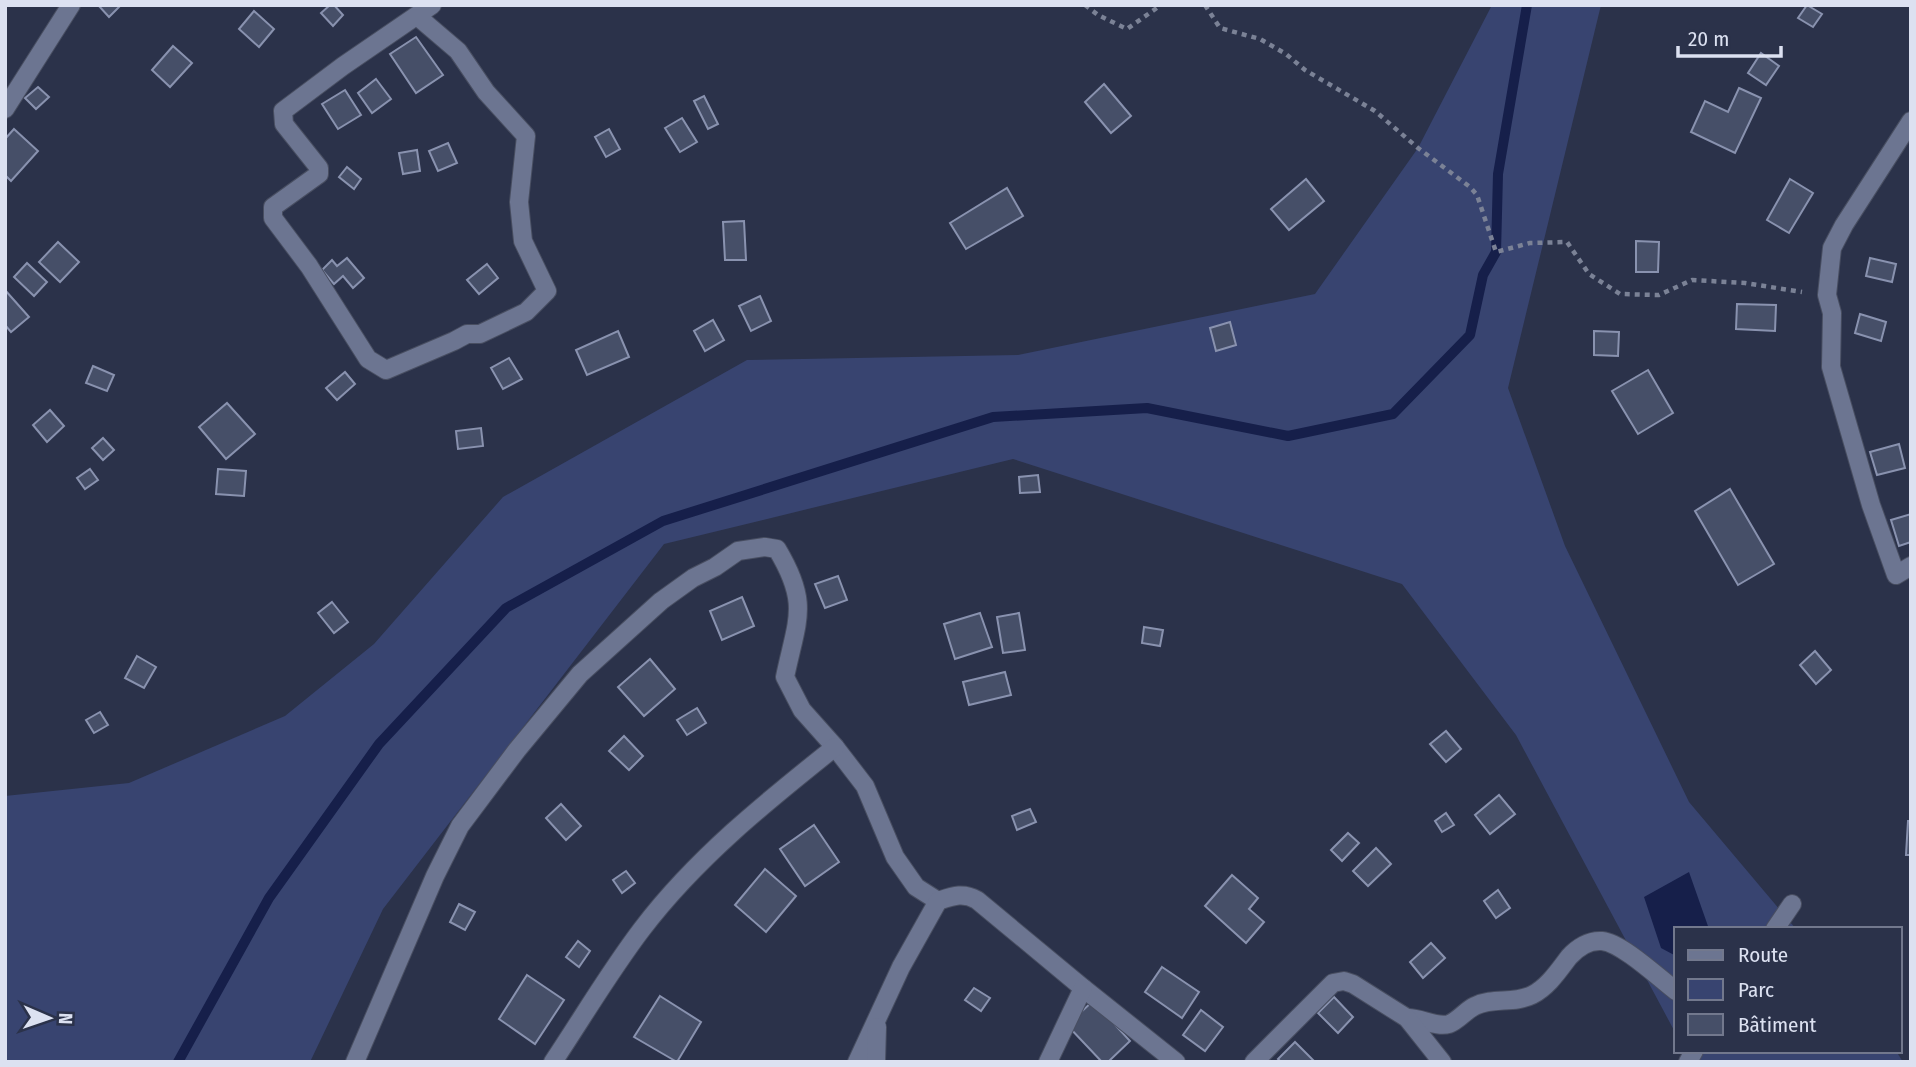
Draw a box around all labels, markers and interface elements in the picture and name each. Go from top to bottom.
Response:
scale bar [1678,14,1781,58]
text: 20 m [1688,26,1729,52]
legend [1674,927,1902,1053]
text: Route [1738,942,1788,968]
text: Parc [1738,977,1774,1003]
north arrow [14,983,84,1053]
text: N [54,1012,77,1025]
text: Bâtiment [1738,1012,1817,1038]

